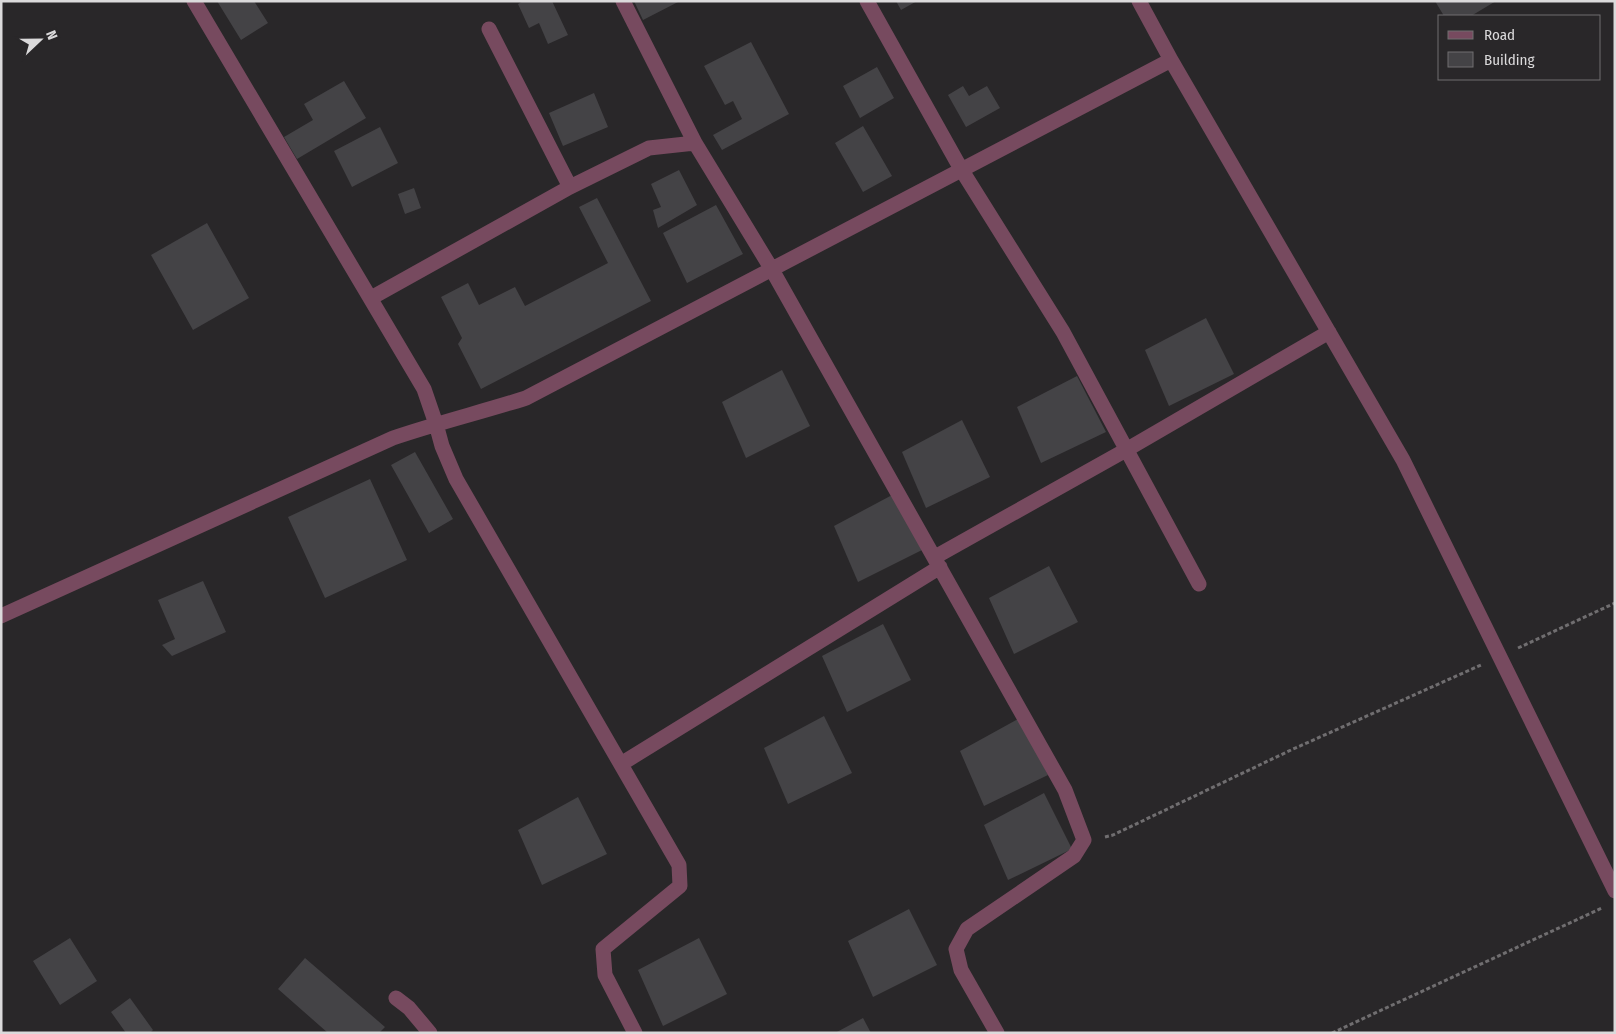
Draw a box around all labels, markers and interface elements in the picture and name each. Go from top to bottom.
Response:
north arrow [15,15,65,65]
legend [1438,15,1601,80]
text: Road [1484,26,1515,44]
text: N [42,28,61,42]
text: Building [1484,51,1535,69]

